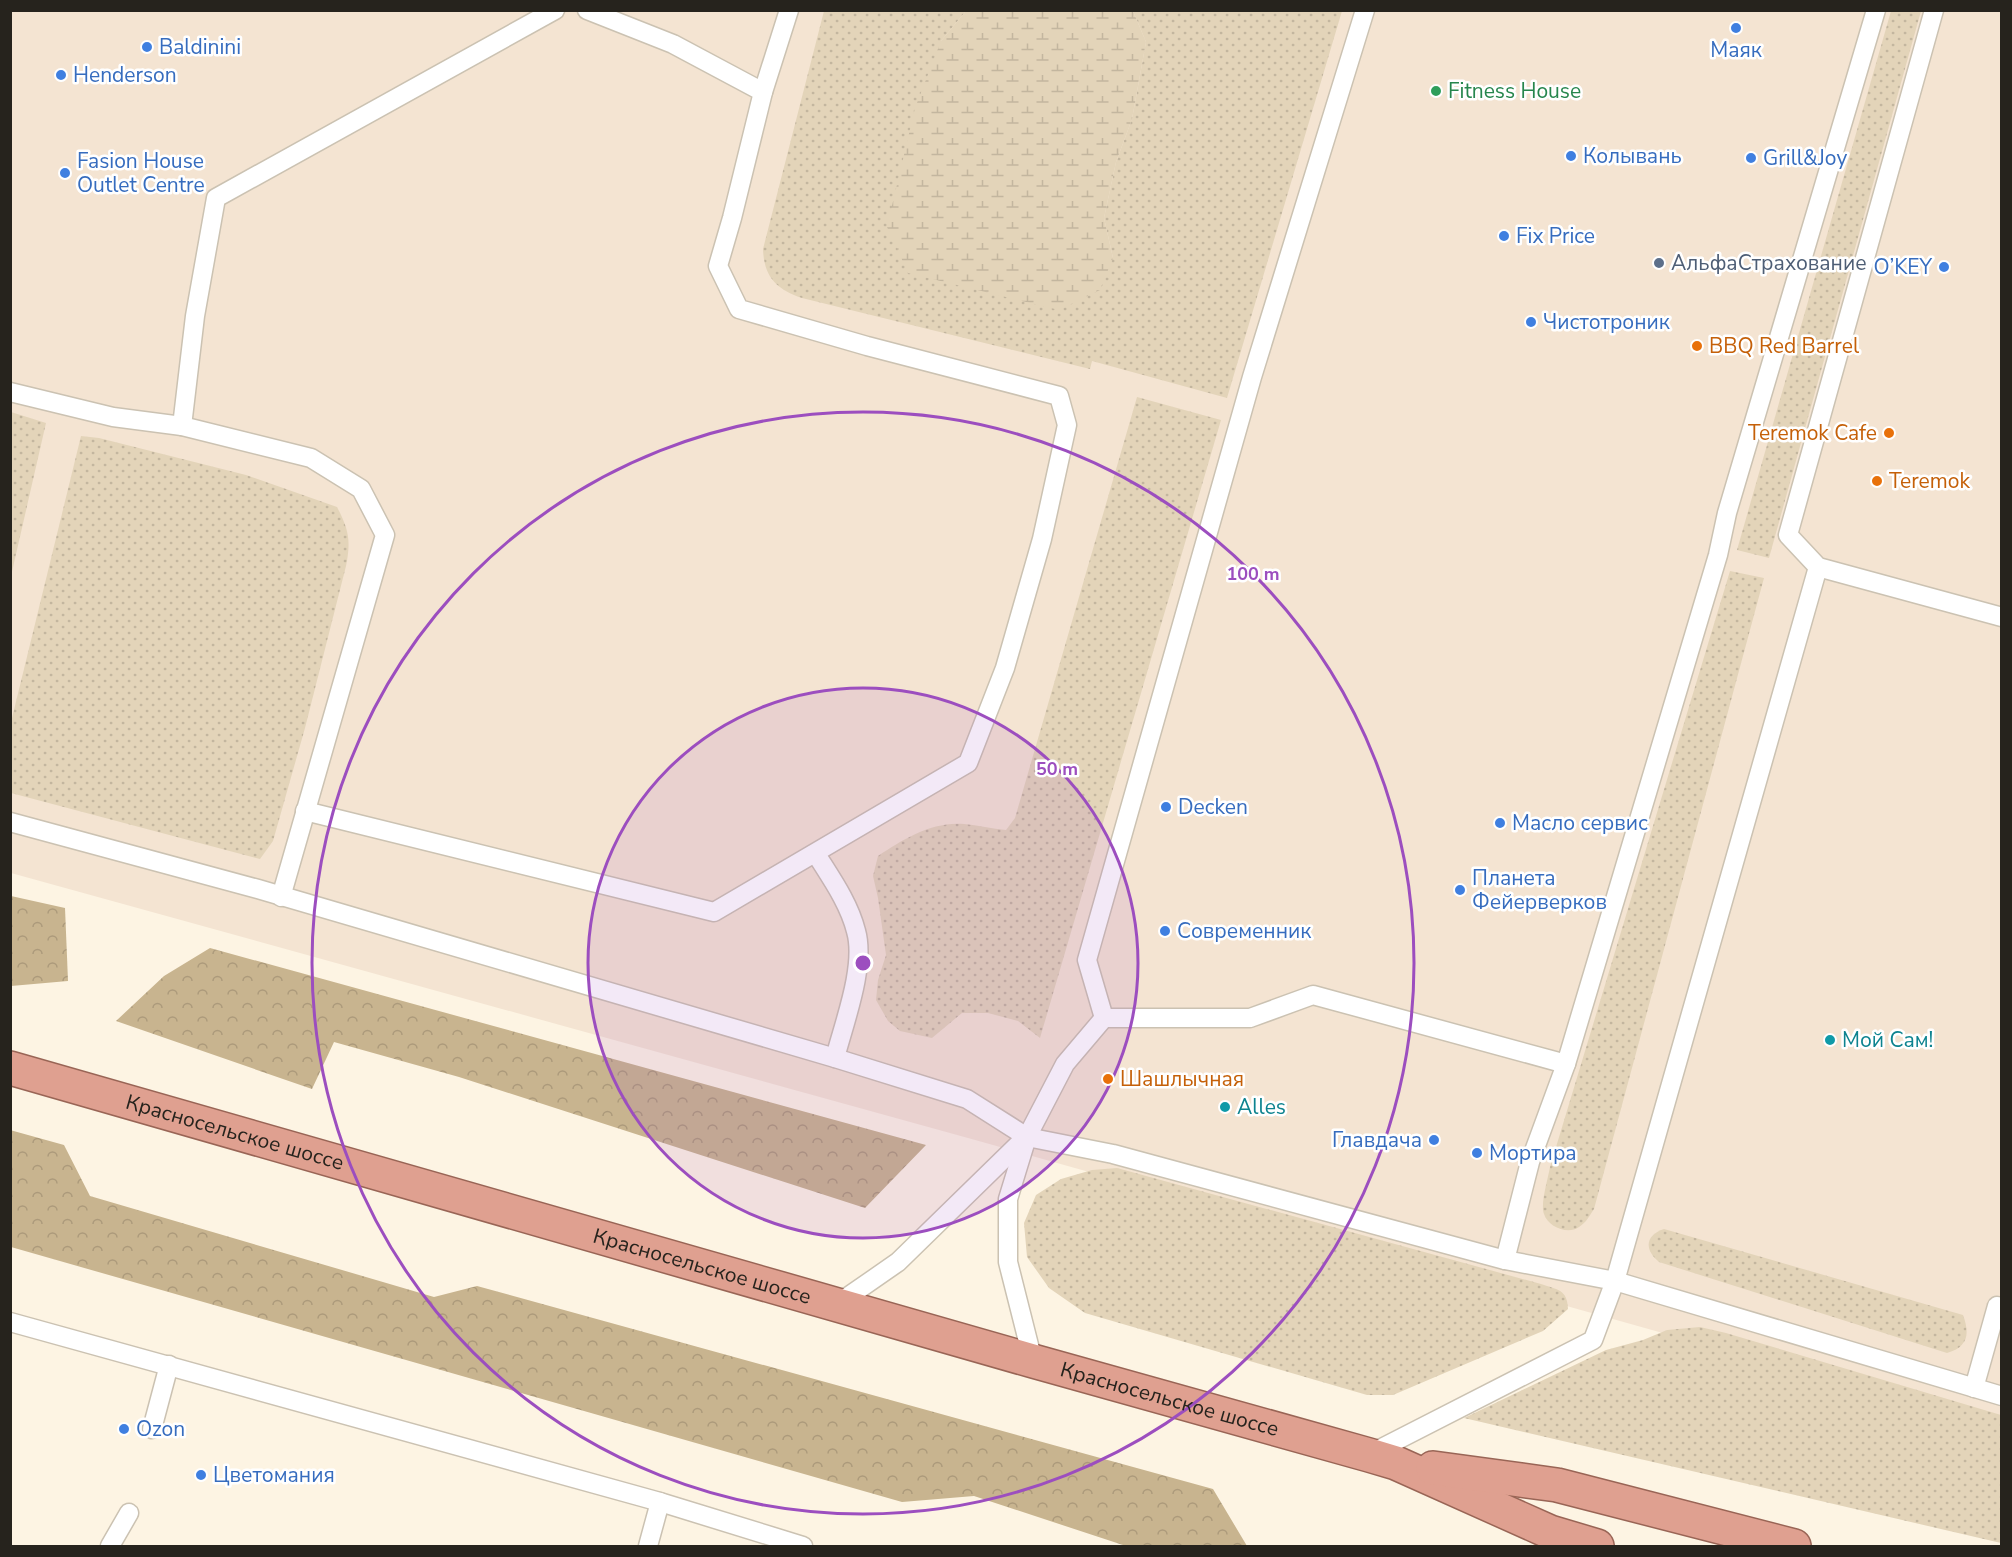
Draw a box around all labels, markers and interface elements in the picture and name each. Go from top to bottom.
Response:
marker: Маяк [1729,21,1743,35]
place label: Baldinini [159,33,241,61]
place label: Маяк [1710,36,1763,64]
marker: Baldinini [140,40,154,54]
place label: Henderson [73,61,177,89]
marker: Henderson [54,68,68,82]
place label: Fitness House [1448,77,1581,105]
marker: Fitness House [1429,84,1443,98]
place label: Колывань [1583,142,1682,170]
place label: Grill&Joy [1763,144,1847,172]
place label: Fasion House Outlet Centre [77,147,205,199]
marker: Колывань [1564,149,1578,163]
marker: Grill&Joy [1744,151,1758,165]
marker: Fasion House Outlet Centre [58,166,72,180]
place label: Fix Price [1516,222,1595,250]
marker: Fix Price [1497,229,1511,243]
place label: АльфаСтрахование [1671,249,1867,277]
place label: O’KEY [1874,253,1932,281]
marker: АльфаСтрахование [1652,256,1666,270]
marker: O’KEY [1937,260,1951,274]
place label: Чистотроник [1543,308,1671,336]
marker: Чистотроник [1524,315,1538,329]
place label: BBQ Red Barrel [1709,332,1860,360]
marker: BBQ Red Barrel [1690,339,1704,353]
place label: Teremok Cafe [1748,419,1877,447]
marker: Teremok Cafe [1882,426,1896,440]
place label: Teremok [1889,467,1970,495]
marker: Teremok [1870,474,1884,488]
text: 100 m [1226,562,1280,586]
text: 50 m [1036,757,1078,781]
place label: Decken [1178,793,1248,821]
marker: Decken [1159,800,1173,814]
place label: Масло сервис [1512,809,1648,837]
marker: Масло сервис [1493,816,1507,830]
place label: Планета Фейерверков [1472,864,1607,916]
marker: Планета Фейерверков [1453,883,1467,897]
place label: Современник [1177,917,1312,945]
marker: Современник [1158,924,1172,938]
centre of rings [853,953,873,973]
place label: Мой Сам! [1842,1026,1933,1054]
marker: Мой Сам! [1823,1033,1837,1047]
place label: Шашлычная [1120,1065,1244,1093]
marker: Шашлычная [1101,1072,1115,1086]
street label: Красносельское шоссе [123,1088,347,1177]
place label: Alles [1237,1093,1286,1121]
marker: Alles [1218,1100,1232,1114]
place label: Главдача [1332,1126,1422,1154]
marker: Главдача [1427,1133,1441,1147]
place label: Мортира [1489,1139,1577,1167]
marker: Мортира [1470,1146,1484,1160]
street label: Красносельское шоссе [590,1222,815,1311]
street label: Красносельское шоссе [1057,1355,1282,1443]
place label: Ozon [136,1415,185,1443]
marker: Ozon [117,1422,131,1436]
place label: Цветомания [213,1461,335,1489]
marker: Цветомания [194,1468,208,1482]

